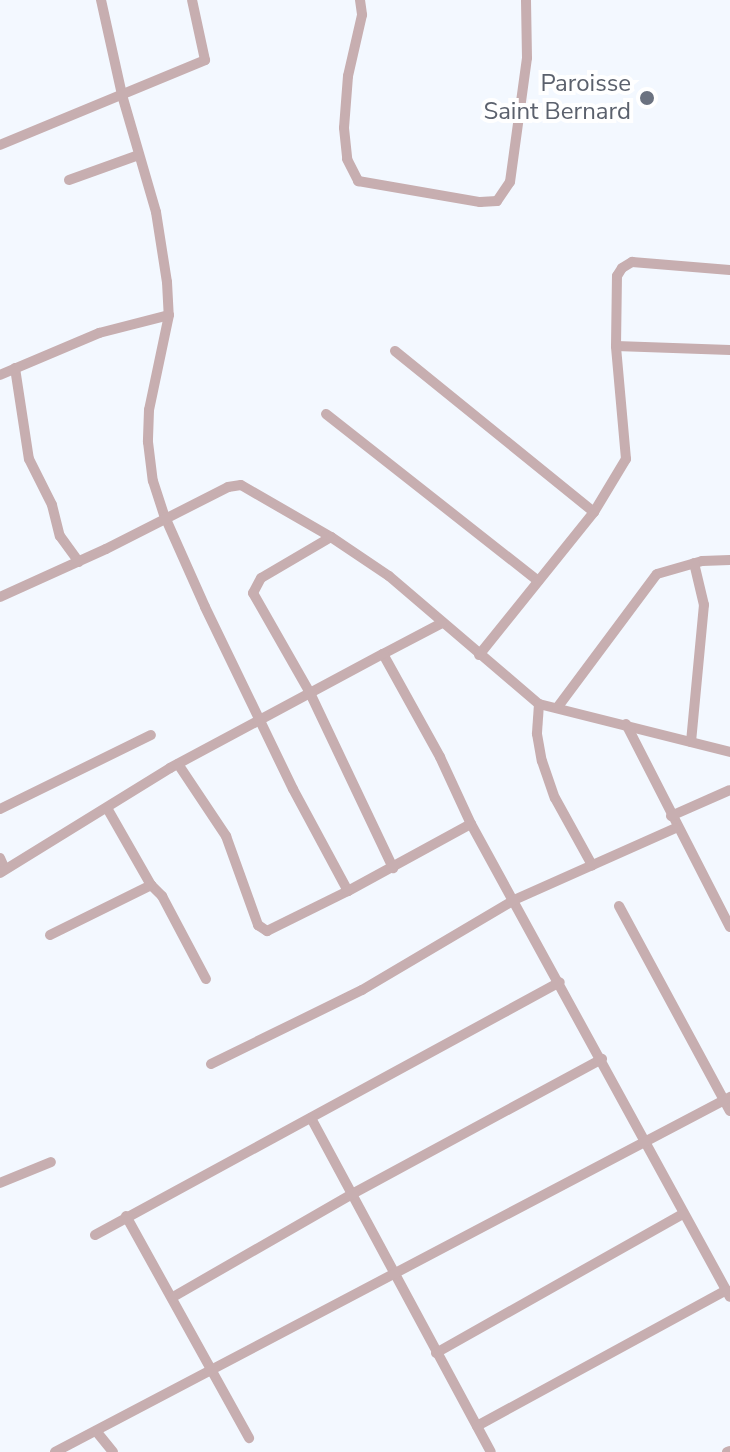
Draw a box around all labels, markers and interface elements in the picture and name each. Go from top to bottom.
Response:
place label: Paroisse Saint Bernard [483,70,631,126]
marker: Paroisse Saint Bernard [638,89,656,107]

